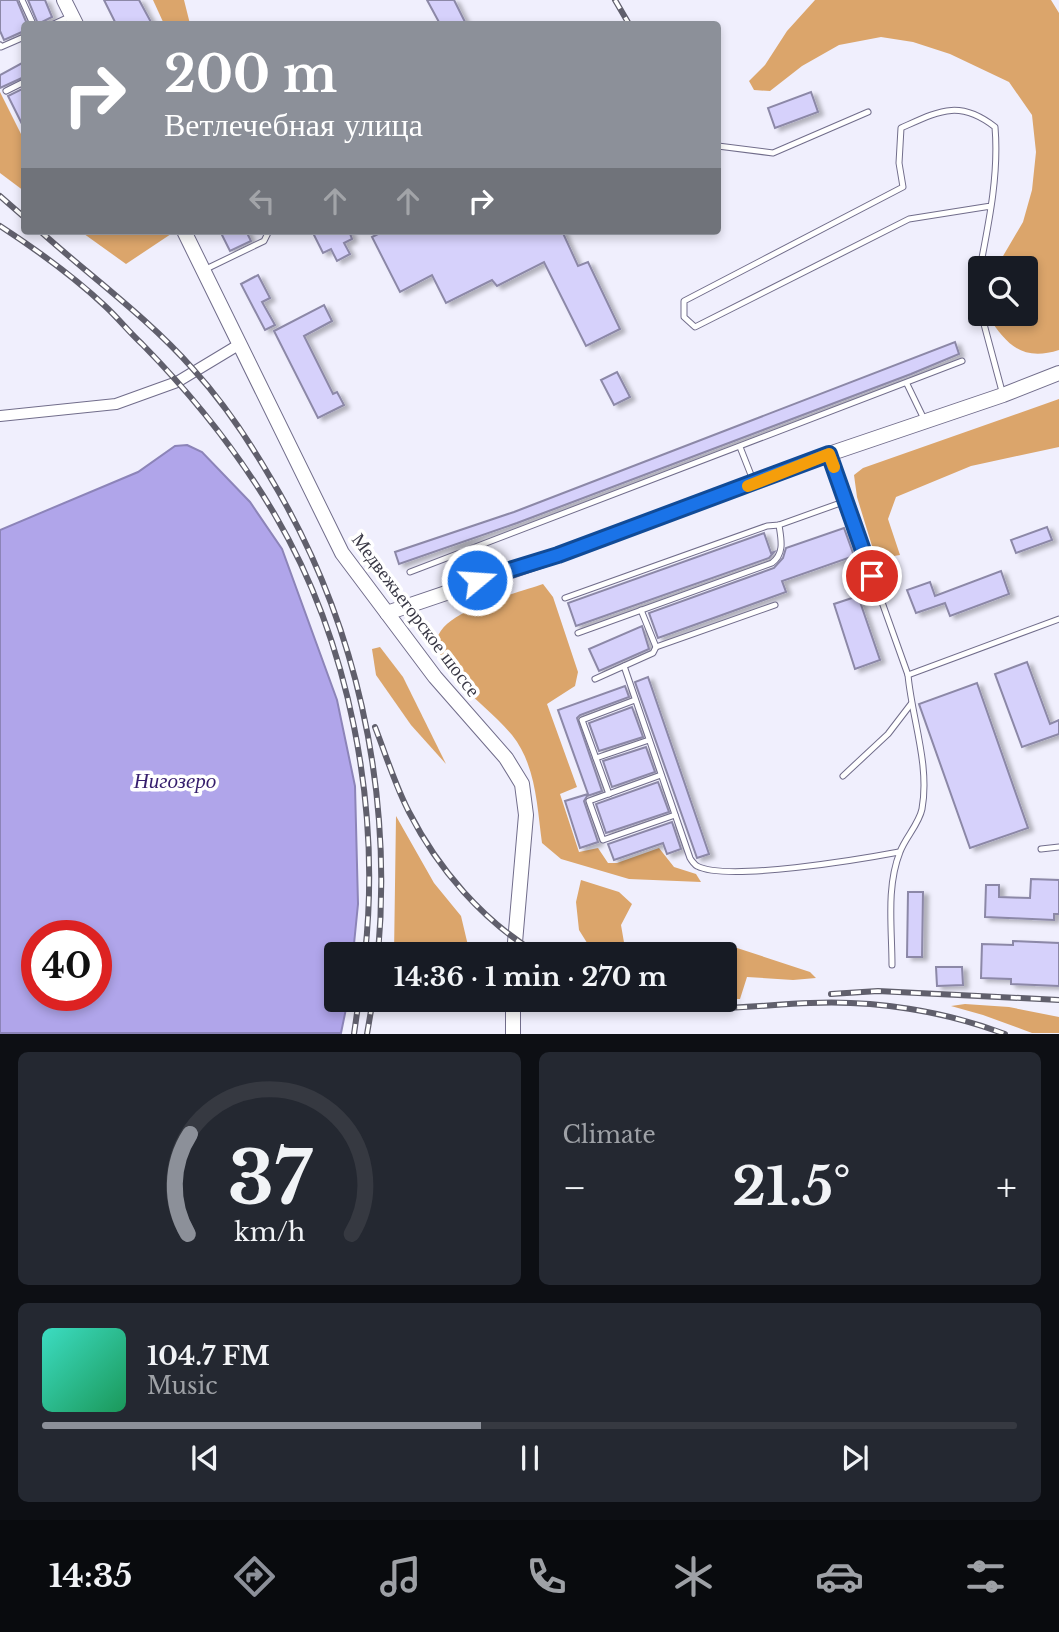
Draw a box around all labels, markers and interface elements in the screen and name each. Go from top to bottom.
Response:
text: 200 m [164,44,337,105]
icon: right [49,49,140,140]
text: Ветлечебная улица [164,105,423,145]
icon: left [243,182,281,220]
icon: ahead [316,182,354,220]
icon: ahead [389,182,427,220]
icon: right [462,182,500,220]
map controls [968,256,1038,326]
button: search [968,256,1038,326]
street label: Медвежьегорское шоссе [347,529,485,701]
position arrow [440,543,514,617]
pin [842,546,902,606]
icon: arrive [853,557,891,595]
water label: Нигозеро [133,768,216,794]
speed limit sign: 40 [21,920,112,1011]
text: 14:36 · 1 min · 270 m [394,961,667,993]
text: Climate [563,1121,656,1149]
text: 37 [227,1134,313,1225]
text: 21.5° [732,1155,851,1219]
text: − [563,1164,587,1211]
text: + [996,1164,1017,1211]
text: km/h [234,1217,305,1248]
text: 104.7 FM [147,1340,270,1372]
text: Music [147,1372,218,1400]
icon: previous [186,1439,224,1477]
icon: pause [511,1439,549,1477]
icon: next [836,1439,874,1477]
icon: directions [230,1552,279,1601]
icon: music [376,1552,425,1601]
icon: phone [522,1552,571,1601]
icon: climate [669,1552,718,1601]
icon: car [815,1552,864,1601]
icon: filters [961,1552,1010,1601]
text: 14:35 [49,1556,132,1596]

